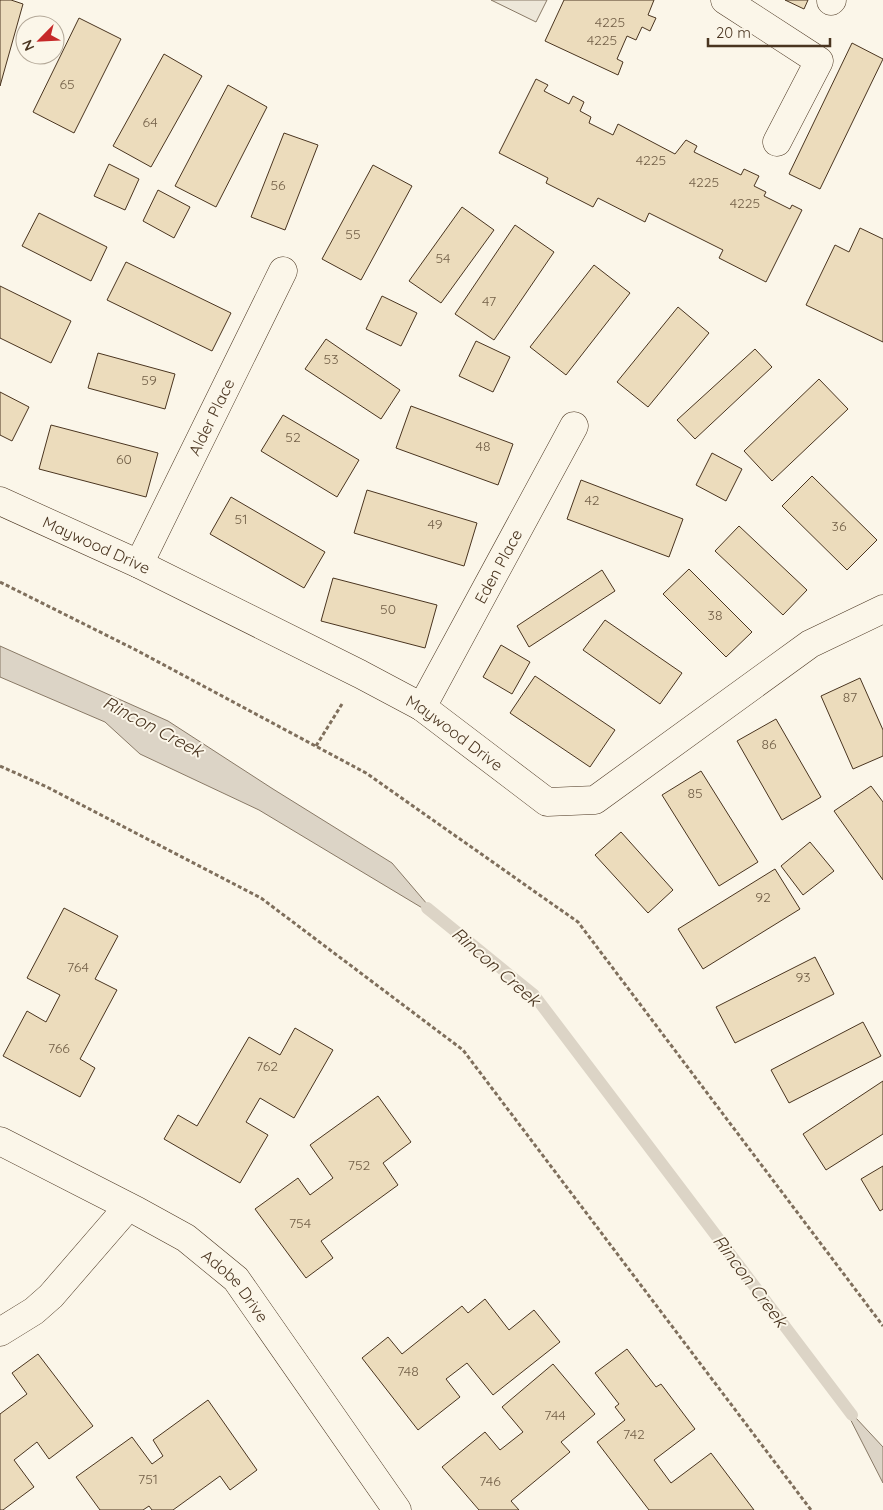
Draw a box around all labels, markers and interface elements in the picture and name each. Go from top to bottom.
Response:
house number: 4225 [595,13,625,31]
north arrow [15,15,65,65]
scale bar [708,15,830,47]
text: 20 m [716,23,751,42]
house number: 4225 [587,31,617,49]
text: N [18,37,38,54]
house number: 65 [59,75,75,93]
house number: 64 [142,113,158,131]
house number: 4225 [636,151,666,169]
house number: 4225 [689,173,719,191]
house number: 56 [270,176,286,194]
house number: 4225 [730,194,760,212]
house number: 55 [345,225,361,243]
house number: 54 [435,249,451,267]
house number: 47 [482,292,496,310]
house number: 53 [324,350,338,368]
house number: 59 [141,371,157,389]
street label: Alder Place [184,375,239,459]
house number: 52 [285,428,301,446]
house number: 48 [476,437,490,455]
house number: 60 [116,450,132,468]
house number: 42 [584,491,600,509]
house number: 51 [235,510,247,528]
street label: Maywood Drive [40,512,154,578]
house number: 49 [428,515,443,533]
house number: 36 [832,517,847,535]
street label: Eden Place [470,526,526,607]
house number: 50 [380,600,396,618]
house number: 38 [708,606,722,624]
house number: 87 [843,688,857,706]
street label: Maywood Drive [403,690,507,775]
water label: Rincon Creek [99,691,208,763]
house number: 86 [761,735,777,753]
house number: 85 [687,784,703,802]
house number: 92 [755,888,771,906]
water label: Rincon Creek [447,922,546,1012]
house number: 764 [67,958,89,976]
house number: 93 [795,968,811,986]
house number: 766 [48,1039,70,1057]
house number: 762 [256,1057,278,1075]
house number: 752 [348,1156,371,1174]
house number: 754 [289,1214,311,1232]
water label: Rincon Creek [708,1230,794,1333]
street label: Adobe Drive [198,1245,273,1326]
house number: 748 [397,1362,419,1380]
house number: 744 [544,1406,566,1424]
house number: 742 [623,1425,645,1443]
house number: 751 [138,1470,158,1488]
house number: 746 [479,1472,501,1490]

